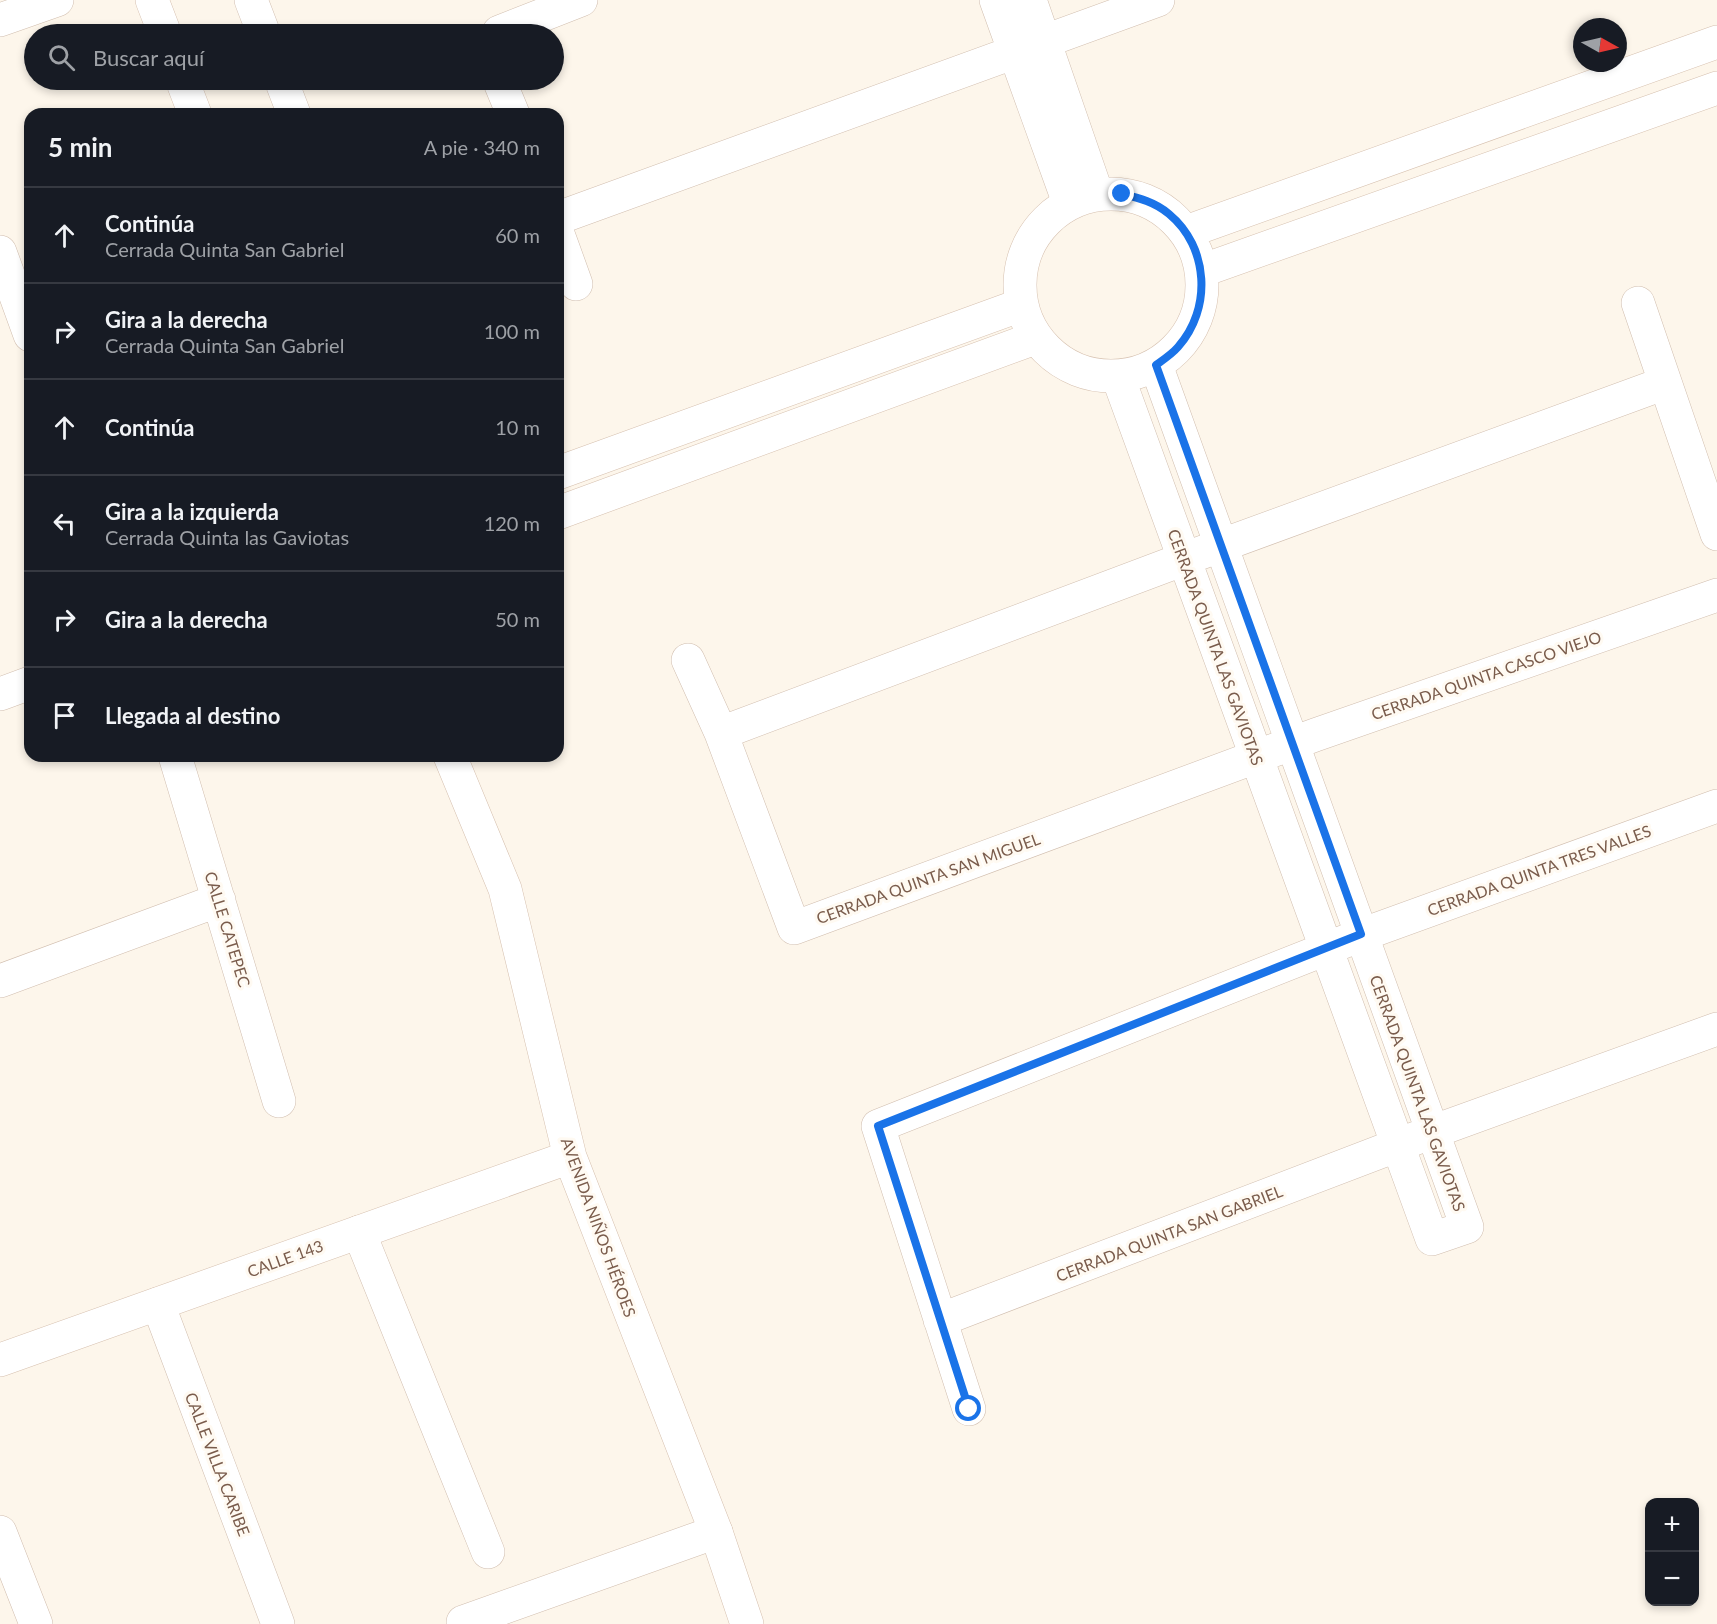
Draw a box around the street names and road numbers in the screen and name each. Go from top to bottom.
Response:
street label: CERRADA QUINTA LAS GAVIOTAS [1164,526,1268,768]
street label: CERRADA QUINTA CASCO VIEJO [1368,627,1604,723]
street label: CERRADA QUINTA TRES VALLES [1425,821,1653,919]
street label: CERRADA QUINTA SAN MIGUEL [813,829,1043,927]
street label: CALLE CATEPEC [201,869,255,989]
street label: CERRADA QUINTA LAS GAVIOTAS [1366,972,1470,1214]
street label: AVENIDA NIÑOS HÉROES [558,1135,640,1319]
street label: CERRADA QUINTA SAN GABRIEL [1053,1181,1285,1285]
street label: CALLE 143 [245,1236,325,1280]
street label: CALLE VILLA CARIBE [182,1389,254,1539]

